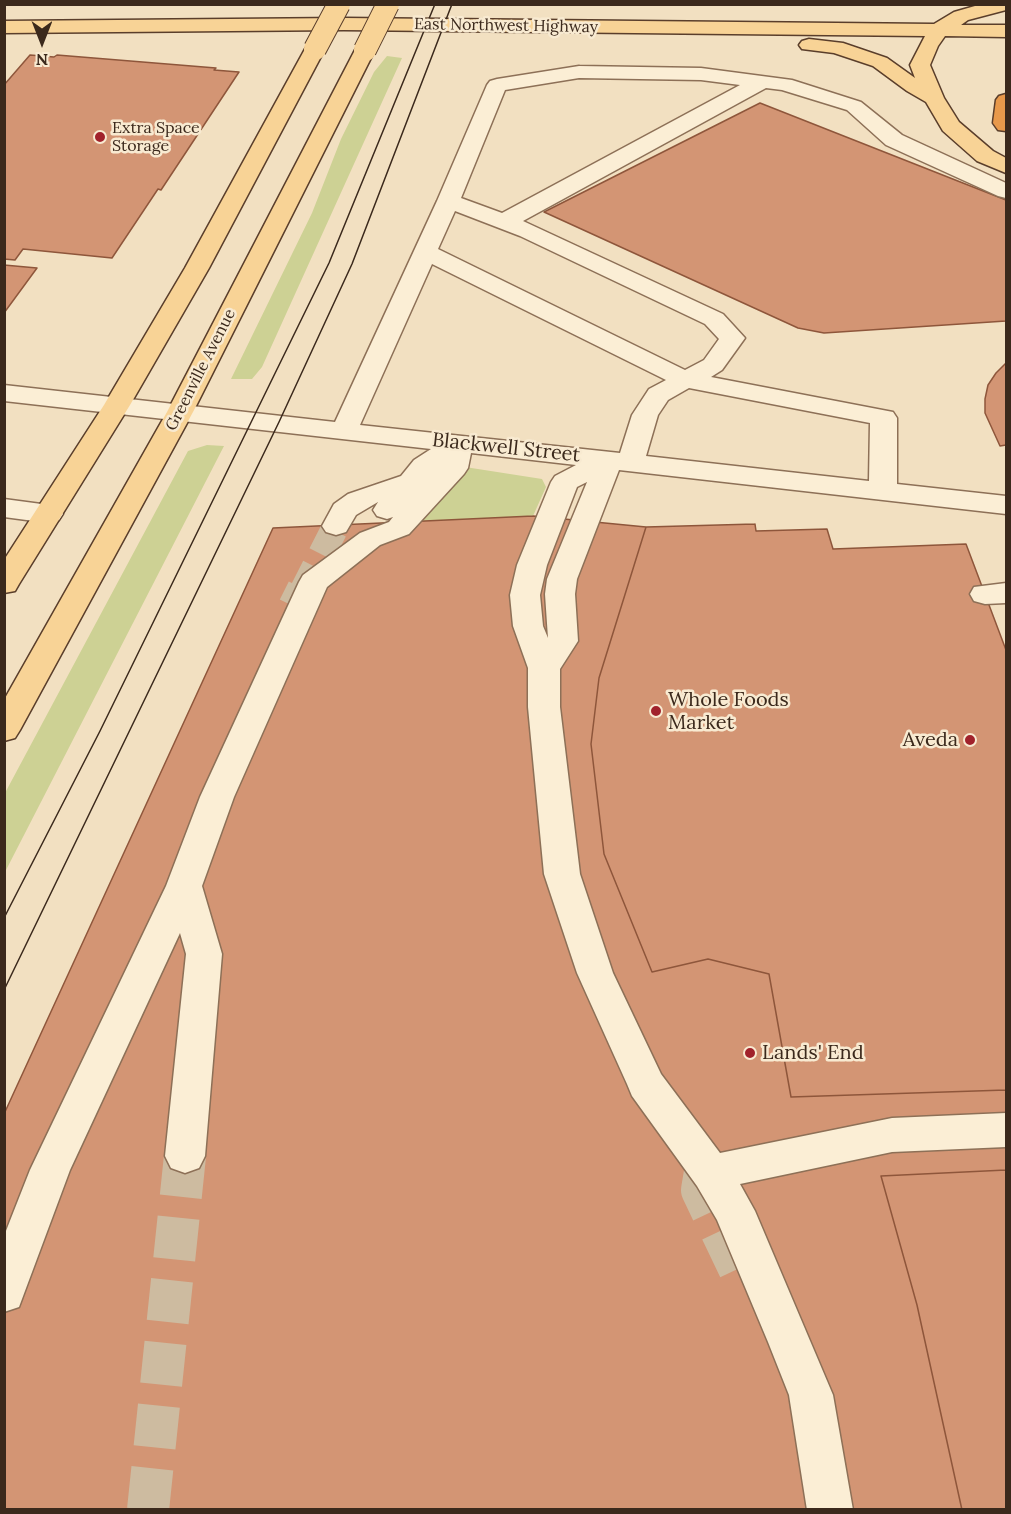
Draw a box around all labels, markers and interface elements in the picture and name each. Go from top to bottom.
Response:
north arrow [12,12,72,72]
street label: East Northwest Highway [414,15,598,37]
text: N [36,50,48,70]
place label: Extra Space Storage [112,118,200,156]
marker: Extra Space Storage [93,130,107,144]
street label: Greenville Avenue [162,306,240,434]
street label: Blackwell Street [431,428,581,468]
place label: Whole Foods Market [668,688,789,735]
marker: Whole Foods Market [649,704,663,718]
place label: Aveda [903,728,958,752]
marker: Aveda [963,733,977,747]
place label: Lands' End [762,1041,864,1065]
marker: Lands' End [743,1046,757,1060]

